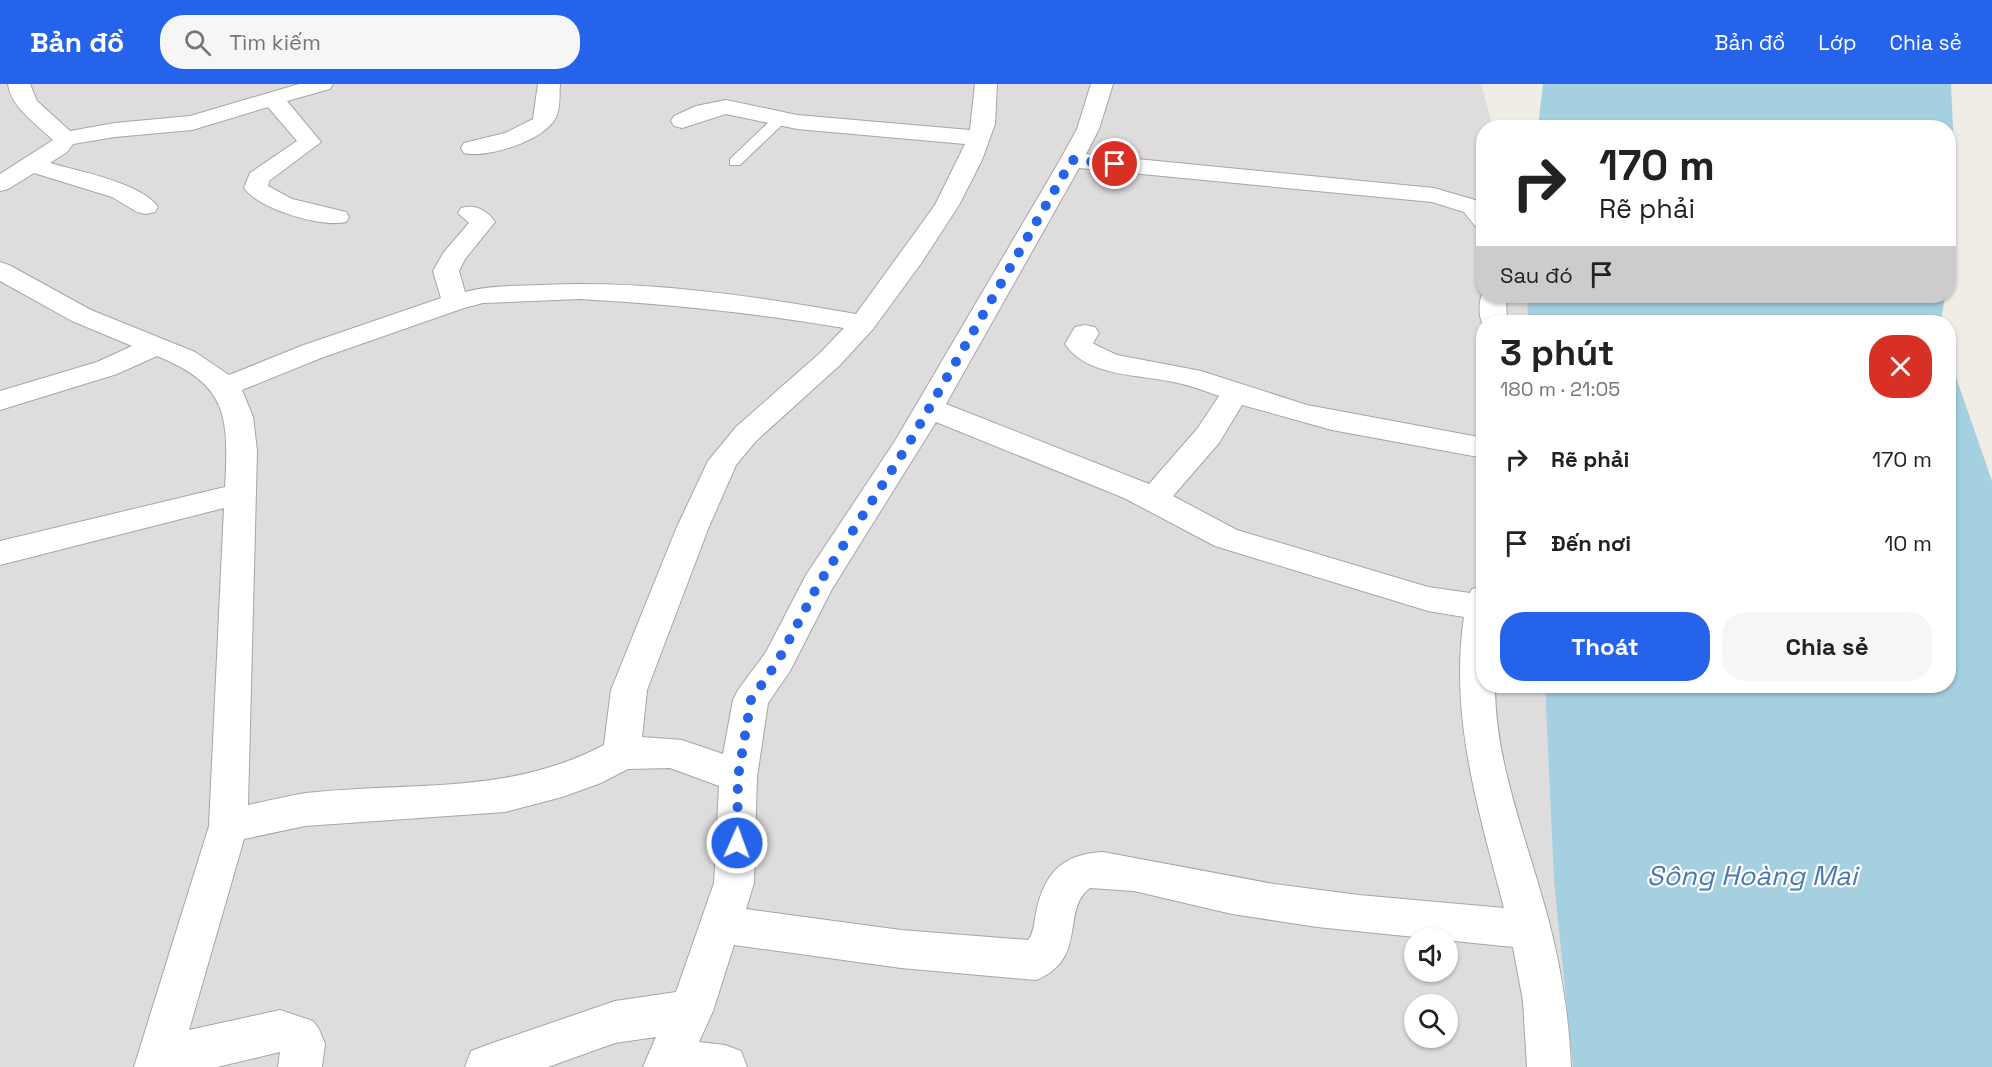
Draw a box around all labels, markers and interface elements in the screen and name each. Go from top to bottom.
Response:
search box [160,15,580,69]
text: Bản đồ [30,24,124,60]
icon: search [181,26,214,59]
text: Tìm kiếm [229,28,321,56]
text: Bản đồ [1715,29,1785,56]
text: Lớp [1818,29,1857,56]
text: Chia sẻ [1890,29,1962,56]
pin [1089,138,1140,189]
text: 170 m [1599,139,1715,192]
icon: right [1500,144,1578,222]
icon: arrive [1098,147,1131,180]
text: Rẽ phải [1599,191,1695,226]
icon: arrive [1585,258,1618,291]
text: Sau đó [1500,261,1573,289]
text: 3 phút [1500,330,1614,376]
button: close [1869,335,1932,398]
text: 180 m · 21:05 [1500,376,1620,402]
icon: right [1500,443,1533,476]
text: Rẽ phải [1551,445,1629,473]
text: 170 m [1872,445,1932,473]
icon: arrive [1500,527,1533,560]
text: Đến nơi [1551,529,1631,557]
text: 10 m [1884,529,1932,557]
button: Thoát [1500,612,1710,681]
button: Chia sẻ [1722,612,1932,681]
position arrow [705,811,769,875]
water label: Sông Hoàng Mai [1647,858,1861,893]
map controls [1404,928,1458,1048]
button: sound [1404,928,1458,982]
button: search [1404,994,1458,1048]

